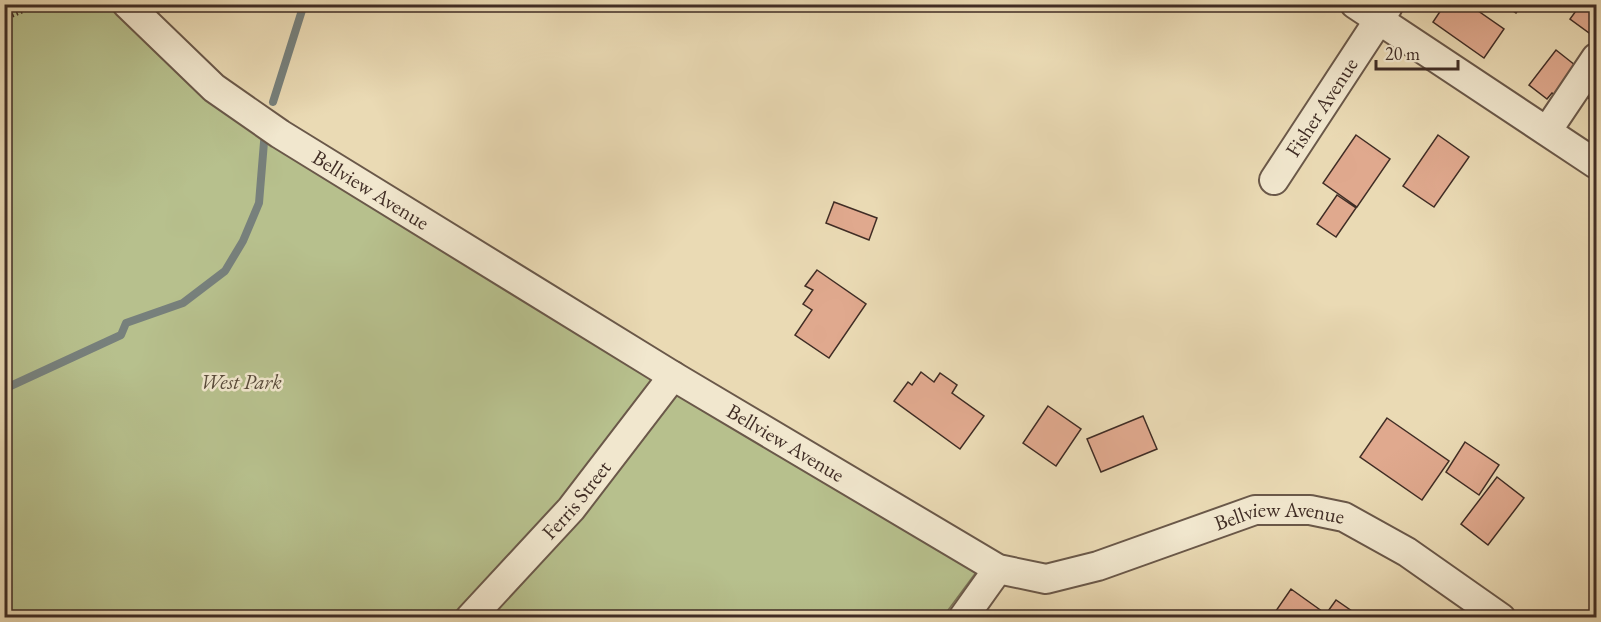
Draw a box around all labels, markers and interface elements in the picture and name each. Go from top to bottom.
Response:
scale bar [1376,33,1458,71]
text: 20 m [1385,42,1420,65]
street label: Fisher Avenue [1279,52,1364,162]
street label: Bellview Avenue [308,143,434,236]
park label: West Park [200,368,282,395]
street label: Bellview Avenue [722,397,850,488]
street label: Ferris Street [536,454,617,545]
street label: Bellview Avenue [1210,496,1347,536]

